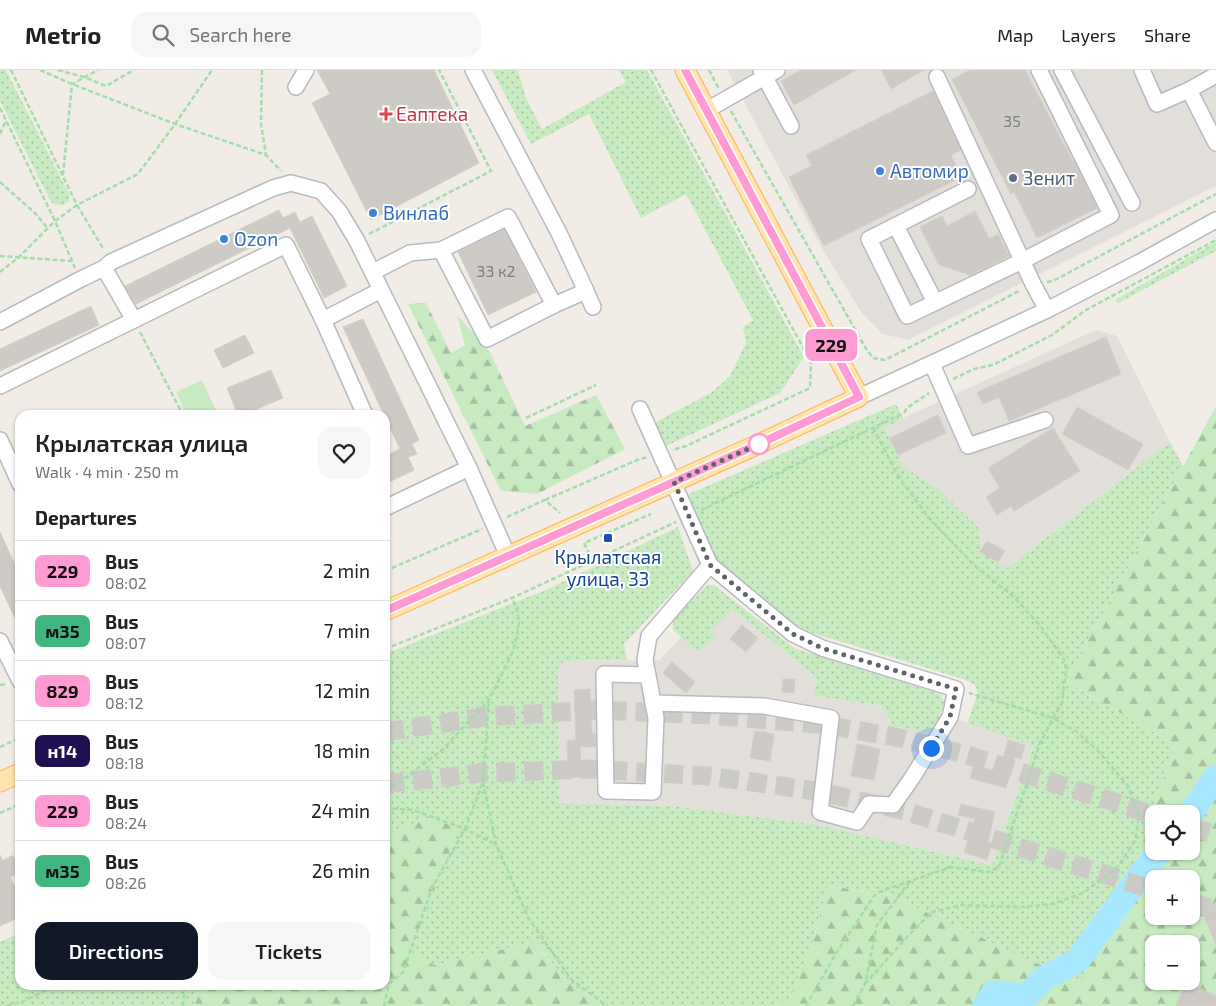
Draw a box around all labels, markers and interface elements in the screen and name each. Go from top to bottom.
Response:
search box [131,12,481,57]
text: Metrio [25,20,101,49]
icon: search [149,21,177,49]
text: Search here [189,23,291,46]
text: Map [997,24,1033,46]
text: Layers [1061,24,1116,46]
text: Share [1144,24,1191,46]
place label: Еаптека [396,102,468,125]
marker: Еаптека [380,108,392,120]
house number: 35 [1003,111,1021,130]
place label: Автомир [890,159,969,182]
marker: Автомир [874,165,886,177]
place label: Зенит [1023,166,1075,189]
marker: Зенит [1007,172,1019,184]
place label: Винлаб [383,201,449,224]
marker: Винлаб [367,207,379,219]
place label: Ozon [234,227,278,250]
marker: Ozon [218,233,230,245]
house number: 33 к2 [477,261,515,280]
line badge: 229 [802,329,860,361]
text: 229 [815,334,847,356]
button: heart [318,427,370,479]
text: Крылатская улица [35,428,248,457]
unlabelled marker [748,433,770,455]
text: Walk · 4 min · 250 m [35,462,179,481]
text: Departures [35,506,137,529]
marker: Крылатская улица, 33 [602,532,614,544]
place label: Крылатская улица, 33 [555,545,661,591]
text: Bus [105,550,139,573]
text: 2 min [323,559,370,582]
text: 229 [47,560,78,582]
text: 08:02 [105,573,147,592]
text: Bus [105,610,139,633]
text: 7 min [324,619,370,642]
text: м35 [45,620,80,642]
text: 08:07 [105,633,146,652]
text: Bus [105,670,139,693]
text: 12 min [315,679,370,702]
text: 829 [46,680,79,702]
text: 08:12 [105,693,144,712]
text: Bus [105,730,139,753]
your location [919,736,944,761]
text: 18 min [314,739,370,762]
text: н14 [47,740,78,762]
text: 08:18 [105,753,144,772]
text: Bus [105,790,139,813]
text: 24 min [311,799,370,822]
text: 229 [47,800,78,822]
map controls [1145,805,1200,990]
button: locate [1145,805,1200,860]
text: 08:24 [105,813,147,832]
text: Bus [105,850,139,873]
text: 26 min [312,859,370,882]
text: м35 [45,860,80,882]
button: + [1145,870,1200,925]
text: 08:26 [105,873,146,892]
button: Directions [35,922,198,980]
button: Tickets [208,922,370,980]
button: − [1145,935,1200,990]

